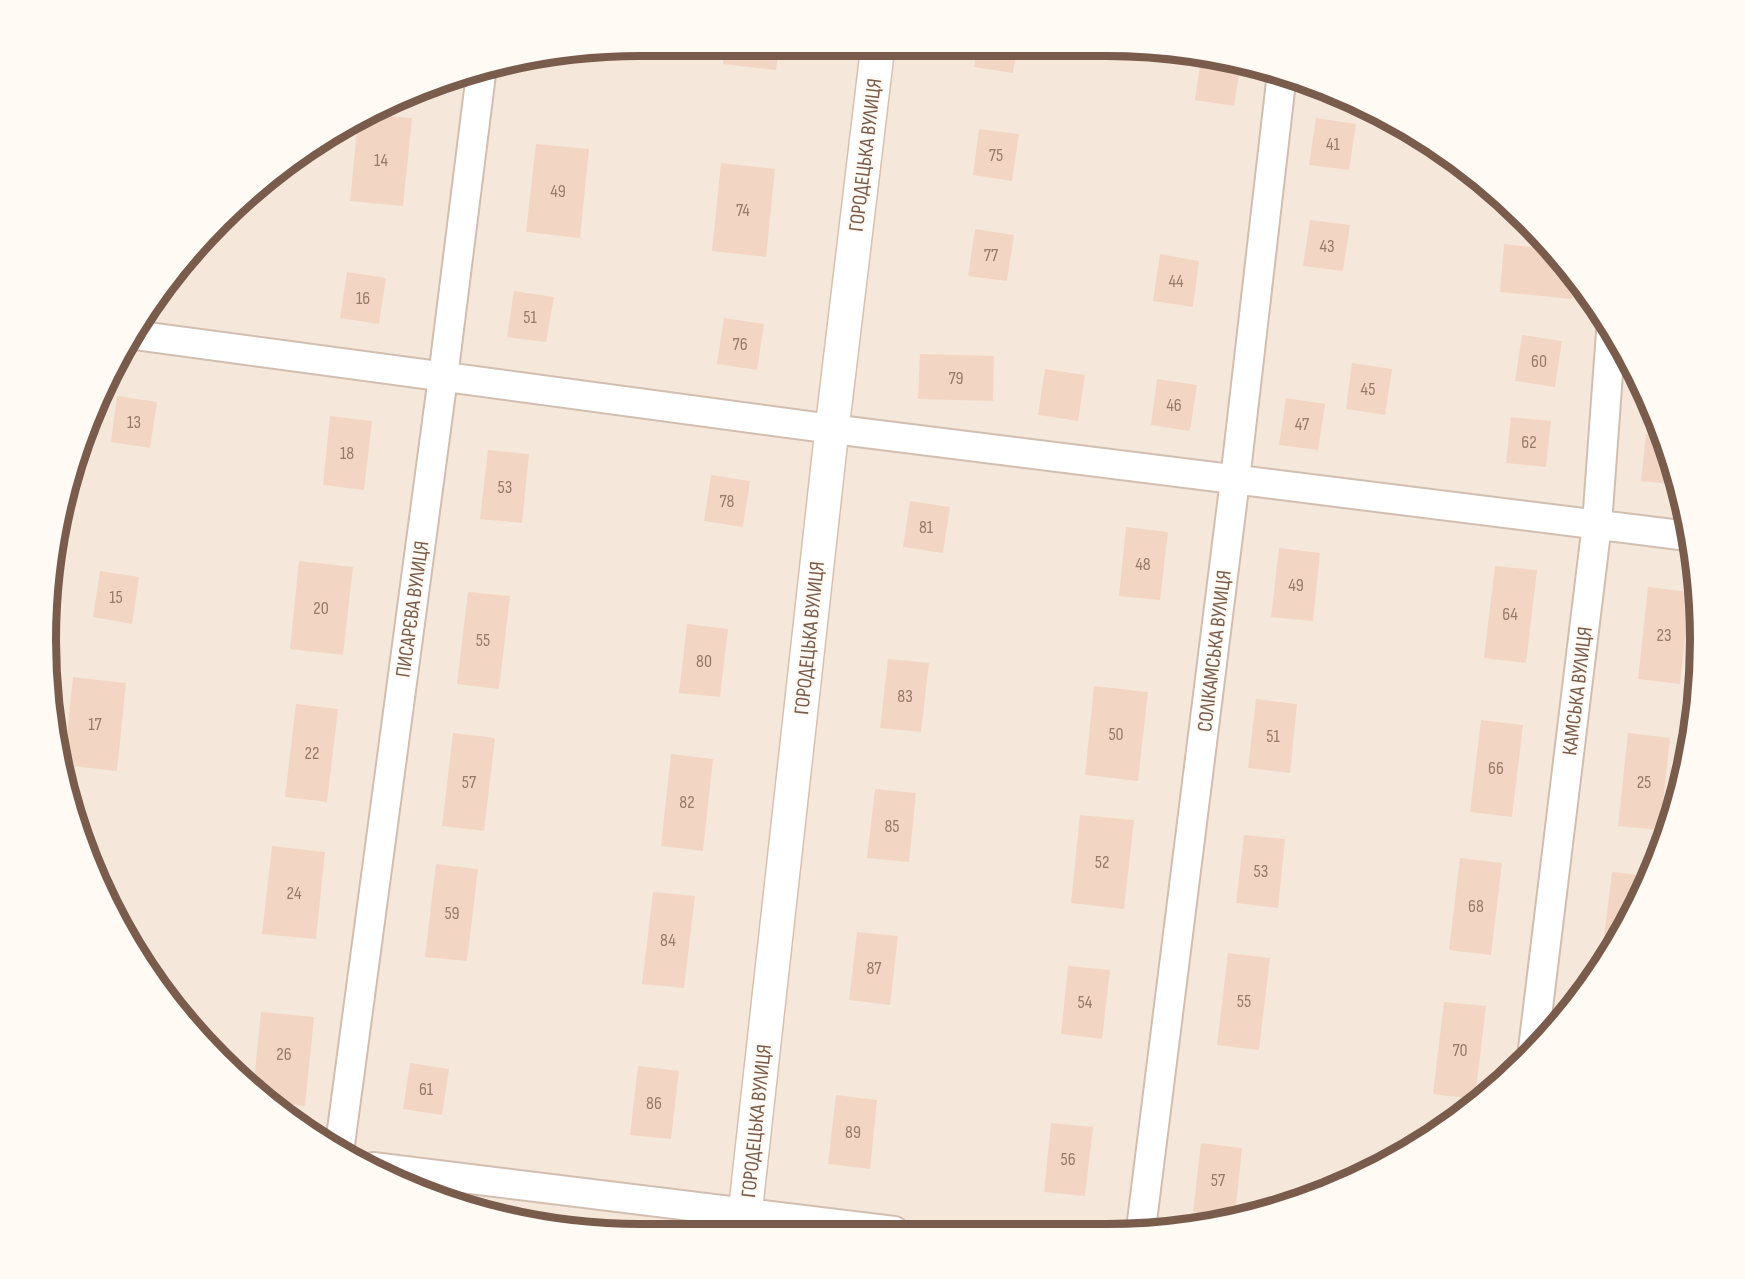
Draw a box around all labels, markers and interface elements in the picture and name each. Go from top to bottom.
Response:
street label: ГОРОДЕЦЬКА ВУЛИЦЯ [844,77,887,233]
house number: 41 [1326,134,1341,155]
house number: 75 [989,145,1003,166]
house number: 14 [374,150,388,171]
house number: 49 [550,181,566,202]
house number: 74 [736,200,750,221]
house number: 43 [1319,236,1335,257]
house number: 77 [984,245,999,266]
house number: 44 [1168,271,1184,292]
house number: 16 [356,288,370,309]
house number: 51 [523,307,537,328]
house number: 76 [732,334,748,355]
house number: 60 [1531,351,1547,372]
house number: 79 [948,368,964,389]
house number: 45 [1361,379,1375,400]
house number: 46 [1166,395,1182,416]
house number: 13 [127,412,141,433]
house number: 47 [1295,414,1310,435]
house number: 62 [1521,432,1537,453]
house number: 18 [340,443,354,464]
house number: 53 [498,477,512,498]
house number: 78 [719,491,735,512]
house number: 81 [919,517,934,538]
street label: ПИСАРЄВА ВУЛИЦЯ [391,539,434,679]
house number: 48 [1135,554,1151,575]
street label: ГОРОДЕЦЬКА ВУЛИЦЯ [789,560,830,716]
street label: СОЛІКАМСЬКА ВУЛИЦЯ [1192,569,1237,733]
house number: 49 [1288,575,1304,596]
house number: 15 [109,587,123,608]
house number: 20 [313,598,329,619]
house number: 64 [1502,604,1518,625]
street label: КАМСЬКА ВУЛИЦЯ [1557,625,1598,757]
house number: 23 [1657,625,1672,646]
house number: 55 [476,630,490,651]
house number: 80 [696,651,712,672]
house number: 83 [897,686,913,707]
house number: 17 [88,714,103,735]
house number: 50 [1108,724,1124,745]
house number: 51 [1266,726,1280,747]
house number: 22 [305,743,319,764]
house number: 66 [1488,758,1504,779]
house number: 57 [462,772,477,793]
house number: 25 [1637,772,1651,793]
house number: 82 [679,792,695,813]
house number: 85 [884,816,900,837]
house number: 52 [1095,852,1109,873]
house number: 53 [1254,861,1268,882]
house number: 24 [287,883,302,904]
house number: 68 [1468,896,1484,917]
house number: 59 [444,903,460,924]
house number: 84 [660,930,676,951]
house number: 87 [866,958,882,979]
house number: 55 [1237,991,1251,1012]
house number: 54 [1078,992,1093,1013]
house number: 70 [1452,1040,1468,1061]
street label: ГОРОДЕЦЬКА ВУЛИЦЯ [736,1043,777,1199]
house number: 26 [276,1044,292,1065]
house number: 61 [419,1079,434,1100]
house number: 86 [646,1093,662,1114]
house number: 89 [845,1122,861,1143]
house number: 56 [1060,1149,1076,1170]
house number: 57 [1211,1170,1226,1191]

